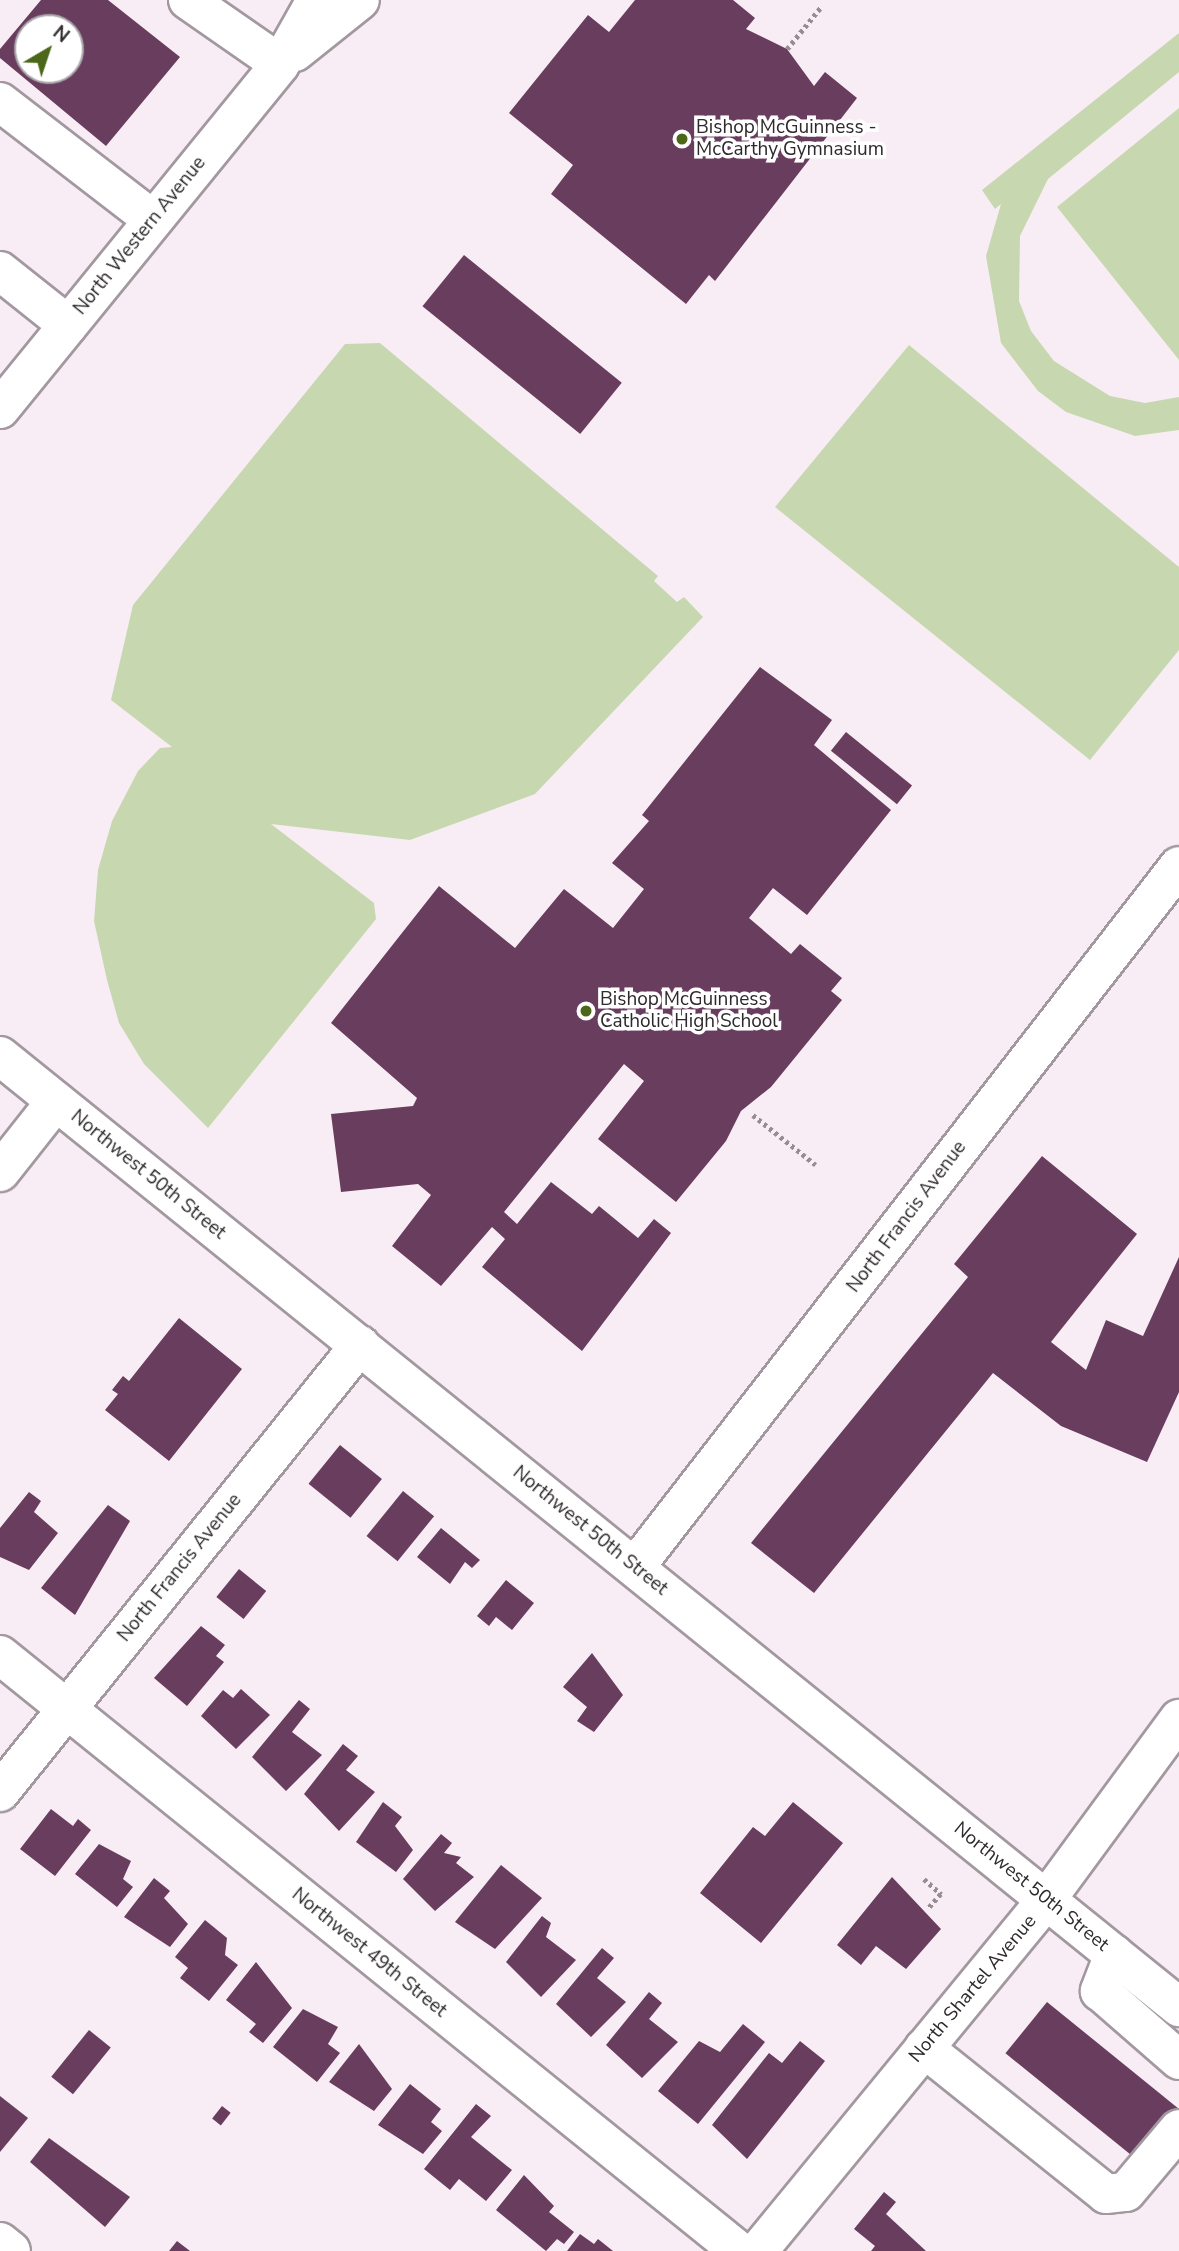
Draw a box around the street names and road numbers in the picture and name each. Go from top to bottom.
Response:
street label: North Western Avenue [69,152,211,320]
street label: Northwest 50th Street [66,1105,230,1245]
street label: North Francis Avenue [843,1137,971,1297]
street label: Northwest 50th Street [508,1461,672,1601]
street label: North Francis Avenue [113,1489,247,1647]
street label: Northwest 50th Street [949,1817,1113,1957]
street label: Northwest 49th Street [287,1883,451,2023]
street label: North Shartel Avenue [905,1910,1041,2068]

